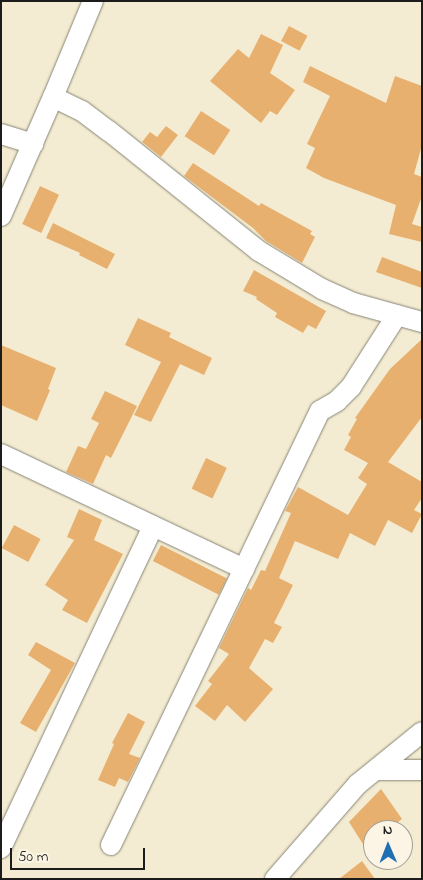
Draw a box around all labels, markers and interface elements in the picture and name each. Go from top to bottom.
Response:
north arrow [363,820,413,870]
text: N [383,820,393,841]
scale bar [12,838,148,870]
text: 50 m [18,846,48,868]

